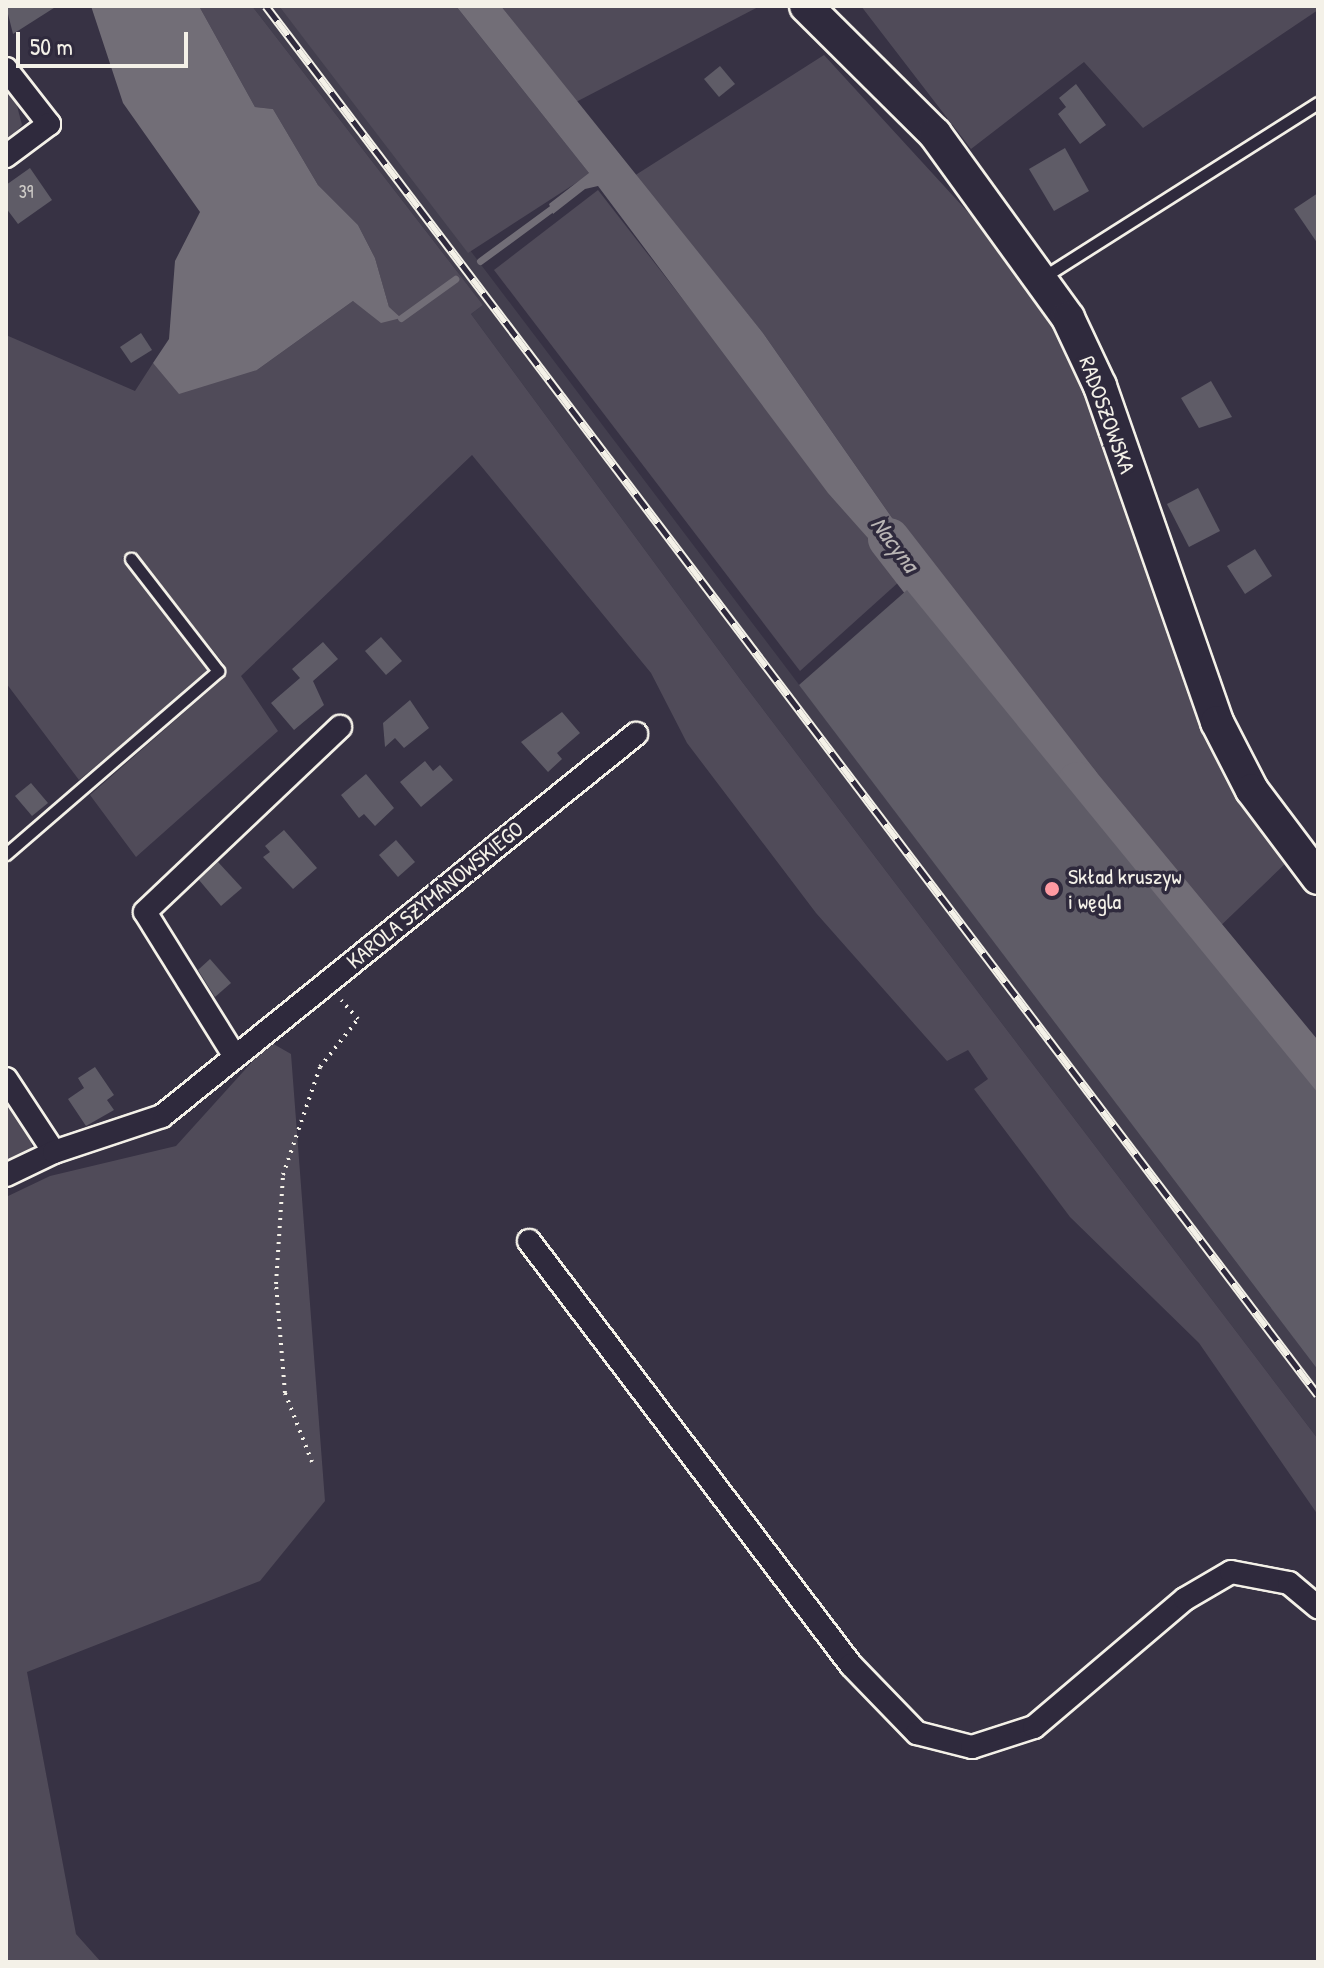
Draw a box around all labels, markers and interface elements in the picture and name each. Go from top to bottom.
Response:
scale bar [20,16,192,66]
text: 50 m [30,30,73,62]
house number: 39 [19,181,33,203]
street label: RADOSZOWSKA [1074,353,1140,477]
water label: Nacyna [865,511,925,577]
street label: KAROLA SZYMANOWSKIEGO [341,816,529,974]
place label: Skład kruszyw i węgla [1068,863,1182,914]
marker: Skład kruszyw i węgla [1043,880,1061,898]

